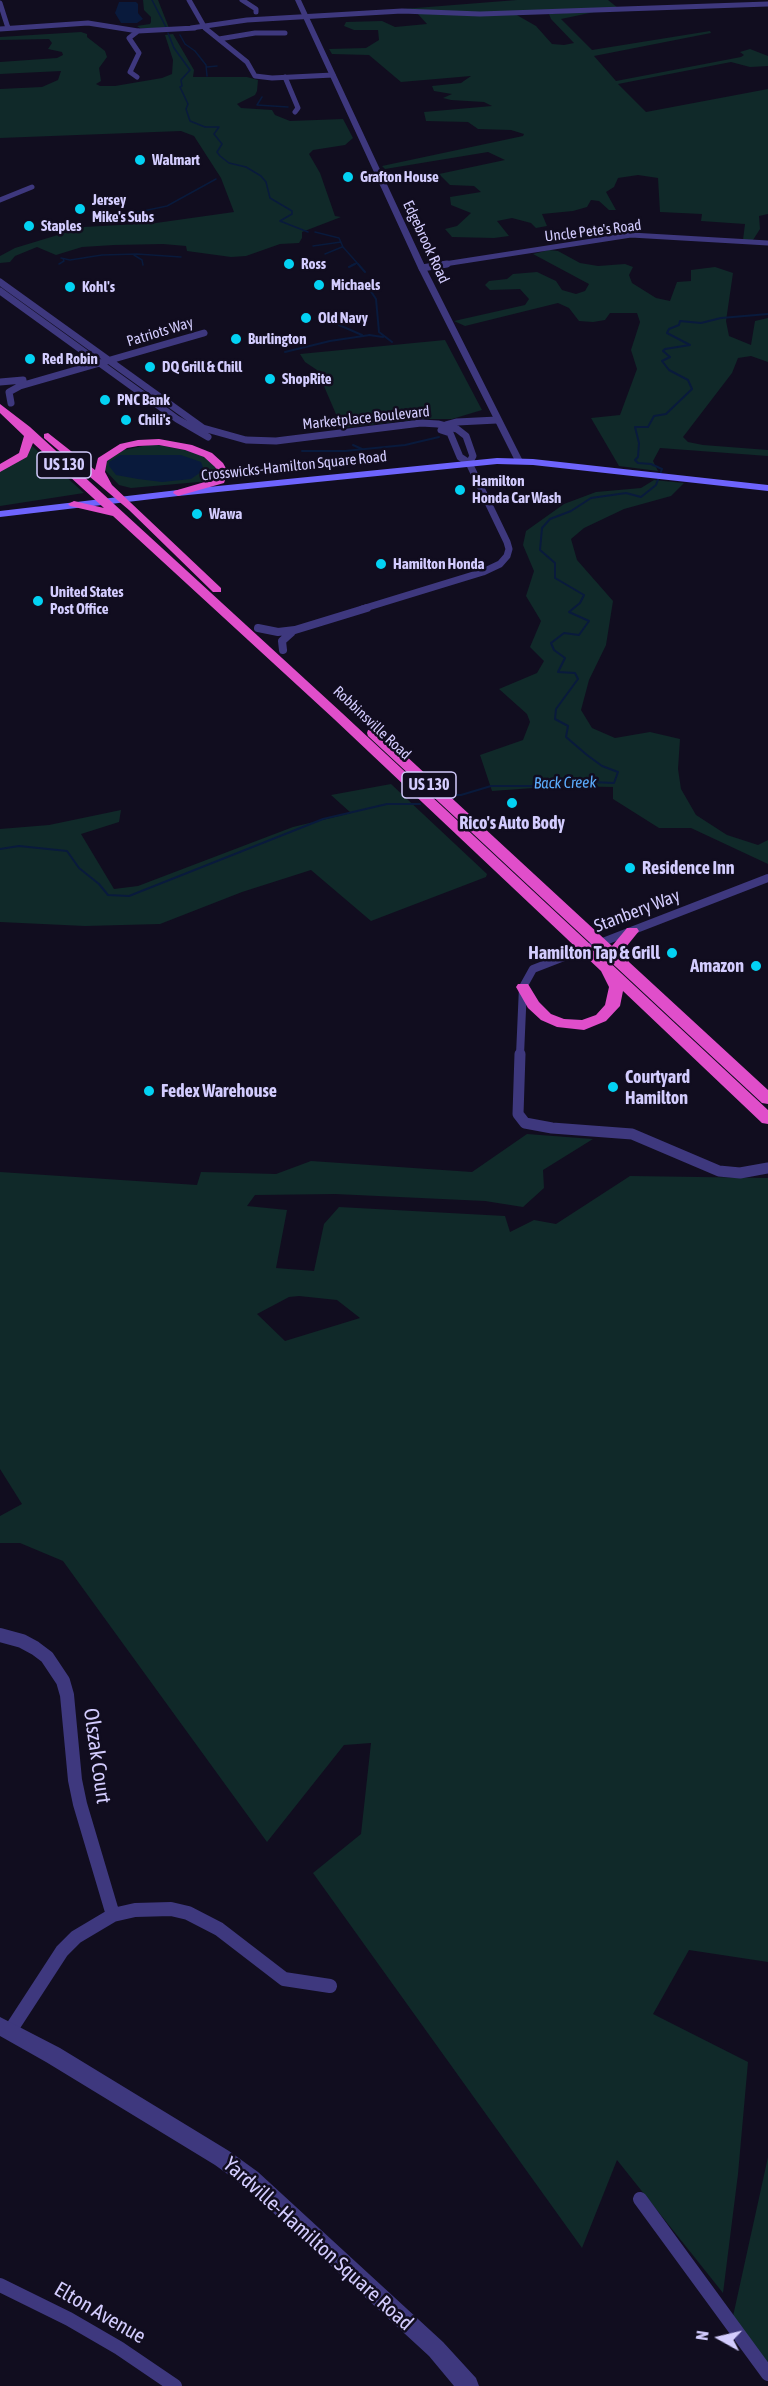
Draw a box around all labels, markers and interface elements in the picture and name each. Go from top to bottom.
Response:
place label: Walmart [152,151,200,169]
marker: Walmart [133,153,147,167]
place label: Grafton House [360,168,439,186]
marker: Grafton House [341,170,355,184]
place label: Jersey Mike's Subs [92,191,154,226]
street label: Edgebrook Road [399,198,453,286]
marker: Jersey Mike's Subs [73,202,87,216]
street label: Uncle Pete's Road [544,216,642,246]
place label: Staples [41,217,82,235]
marker: Staples [22,219,36,233]
place label: Ross [301,255,326,273]
marker: Ross [282,257,296,271]
place label: Michaels [331,276,380,294]
place label: Kohl's [82,278,115,296]
marker: Michaels [312,278,326,292]
marker: Kohl's [63,280,77,294]
place label: Old Navy [318,309,368,327]
marker: Old Navy [299,311,313,325]
street label: Patriots Way [125,313,195,351]
place label: Burlington [248,330,306,348]
marker: Burlington [229,332,243,346]
place label: Red Robin [42,350,98,368]
marker: Red Robin [23,352,37,366]
place label: DQ Grill & Chill [162,358,242,376]
marker: DQ Grill & Chill [143,360,157,374]
place label: ShopRite [282,370,332,388]
marker: ShopRite [263,372,277,386]
place label: PNC Bank [117,391,170,409]
marker: PNC Bank [98,393,112,407]
street label: Marketplace Boulevard [302,402,430,434]
place label: Chili's [138,411,171,429]
marker: Chili's [119,413,133,427]
street label: Crosswicks-Hamilton Square Road [200,447,388,485]
road number: US 130 [37,452,91,478]
place label: Hamilton Honda Car Wash [472,472,561,507]
marker: Hamilton Honda Car Wash [453,483,467,497]
place label: Wawa [209,505,242,523]
marker: Wawa [190,507,204,521]
place label: Hamilton Honda [393,555,485,573]
marker: Hamilton Honda [374,557,388,571]
place label: United States Post Office [50,583,124,618]
marker: United States Post Office [31,594,45,608]
street label: Robbinsville Road [329,682,415,764]
road number: US 130 [402,772,456,798]
water label: Back Creek [533,773,597,793]
marker: Rico's Auto Body [505,796,519,810]
place label: Rico's Auto Body [459,812,565,834]
place label: Residence Inn [642,857,734,879]
marker: Residence Inn [623,861,637,875]
street label: Stanbery Way [591,885,683,937]
place label: Hamilton Tap & Grill [528,942,660,964]
marker: Hamilton Tap & Grill [665,946,679,960]
place label: Amazon [690,955,744,977]
marker: Amazon [749,959,763,973]
place label: Courtyard Hamilton [625,1066,690,1108]
place label: Fedex Warehouse [161,1080,277,1102]
marker: Courtyard Hamilton [606,1080,620,1094]
marker: Fedex Warehouse [142,1084,156,1098]
street label: Olszak Court [78,1707,116,1805]
street label: Yardville-Hamilton Square Road [218,2152,418,2336]
street label: Elton Avenue [50,2277,150,2349]
north arrow [690,2308,750,2368]
text: N [693,2330,712,2341]

